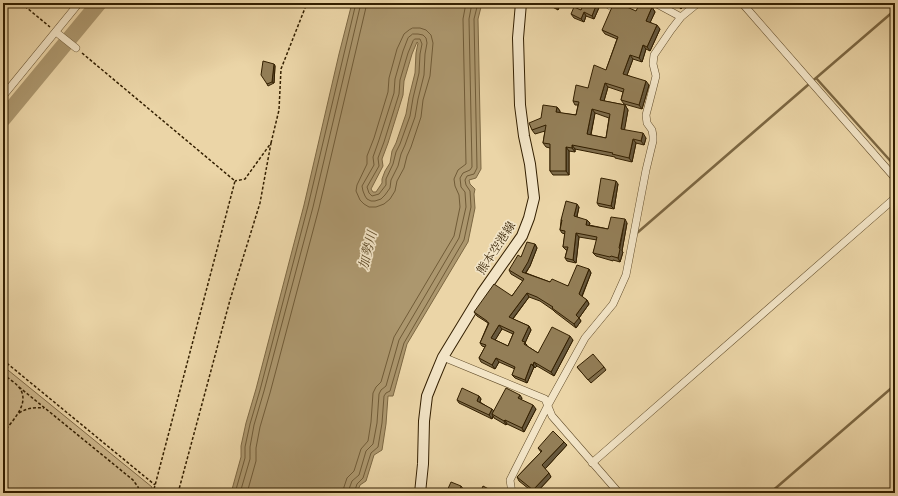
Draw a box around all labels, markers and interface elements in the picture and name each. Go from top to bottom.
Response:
street label: 熊本空港線 [473,218,519,278]
water label: 加勢川 [355,227,381,271]

